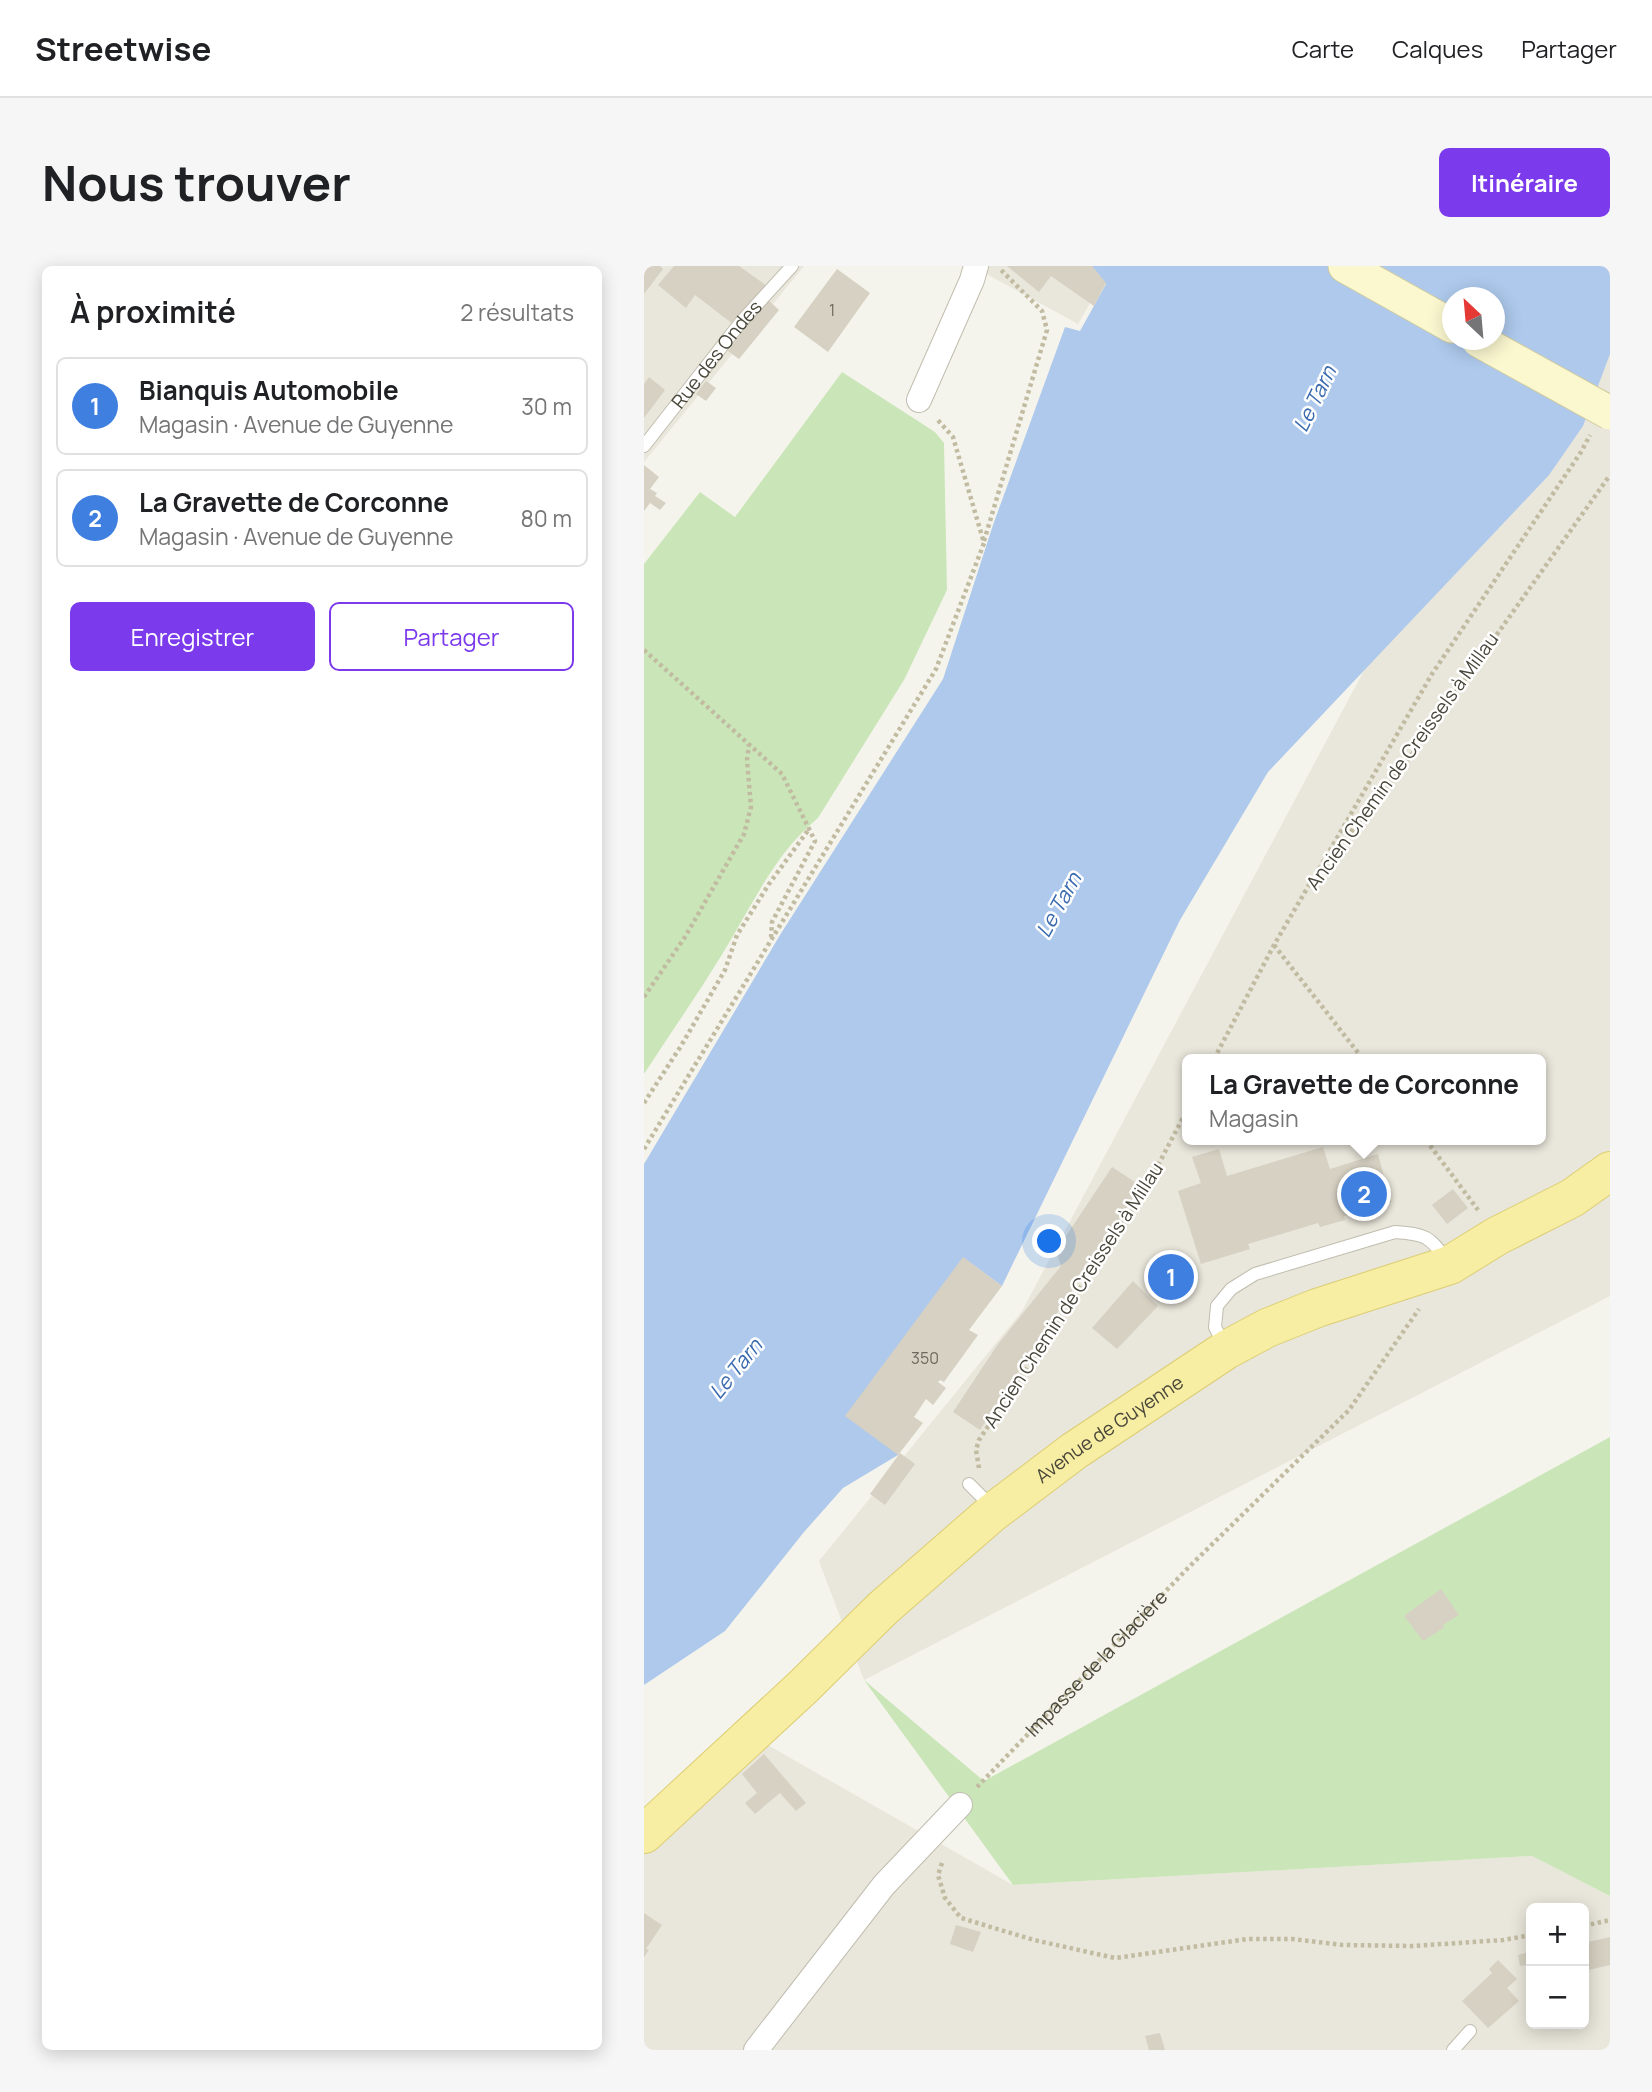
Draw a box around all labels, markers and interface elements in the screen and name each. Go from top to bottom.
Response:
text: Streetwise [35,26,211,71]
text: Carte [1292,32,1354,65]
text: Calques [1392,32,1483,65]
text: Partager [1521,32,1617,65]
button: Itinéraire [1439,148,1610,217]
text: Nous trouver [42,149,351,216]
north arrow [1442,287,1505,350]
text: À proximité [70,291,236,332]
street label: Rue des Ondes [665,294,768,414]
text: 2 résultats [460,296,574,328]
house number: 1 [829,299,835,321]
water label: Le Tarn [1286,360,1343,436]
text: Bianquis Automobile [139,372,399,408]
text: 1 [90,390,100,422]
text: 30 m [521,390,572,422]
text: Magasin · Avenue de Guyenne [139,408,453,440]
text: La Gravette de Corconne [139,484,449,520]
text: 2 [88,502,102,534]
text: 80 m [521,502,572,534]
text: Magasin · Avenue de Guyenne [139,520,453,552]
button: Enregistrer [70,602,315,671]
button: Partager [329,602,574,671]
street label: Ancien Chemin de Creissels à Millau [1300,627,1504,895]
water label: Le Tarn [1029,866,1088,942]
popup [1182,1054,1546,1145]
text: La Gravette de Corconne [1209,1066,1519,1102]
text: Magasin [1209,1102,1299,1134]
street label: Ancien Chemin de Creissels à Millau [977,1157,1169,1433]
pin: 2 [1341,1168,1387,1220]
your location [1032,1224,1066,1258]
pin: 1 [1148,1251,1194,1303]
water label: Le Tarn [702,1331,769,1404]
house number: 350 [911,1347,939,1369]
street label: Avenue de Guyenne [1030,1369,1188,1489]
street label: Impasse de la Glacière [1020,1584,1173,1742]
map controls [1526,1903,1589,2029]
button: + [1526,1903,1589,1966]
button: − [1526,1966,1589,2029]

